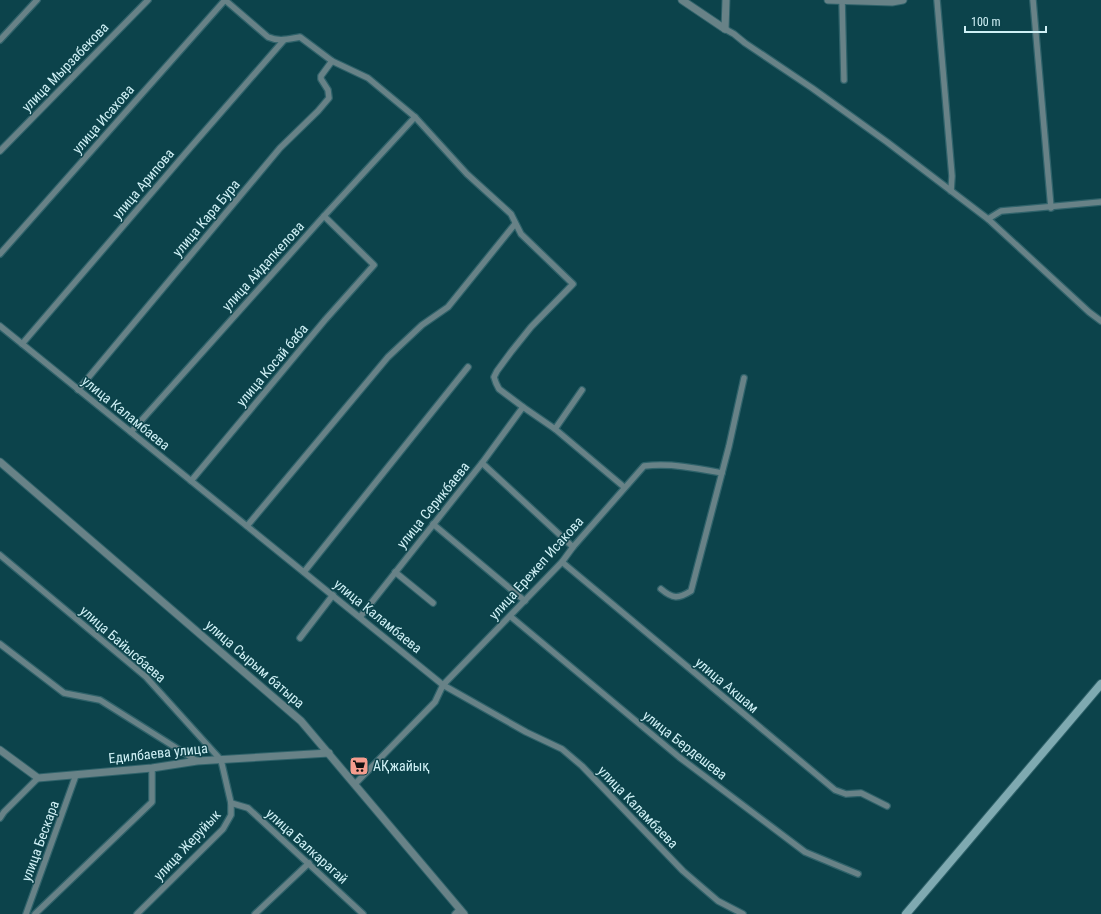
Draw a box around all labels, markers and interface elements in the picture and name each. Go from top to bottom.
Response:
scale bar [965,8,1046,34]
text: 100 m [971,15,1001,29]
street label: улица Мырзабекова [18,19,112,115]
street label: улица Исахова [69,81,137,157]
street label: улица Арипова [109,145,177,223]
street label: улица Кара Бура [169,176,243,260]
street label: улица Айдапкелова [219,218,307,314]
street label: улица Косай баба [233,321,311,409]
street label: улица Каламбаева [79,373,173,453]
street label: улица Серикбаева [393,459,473,551]
street label: улица Ережеп Исакова [486,513,586,623]
street label: улица Каламбаева [331,576,425,656]
street label: улица Байысбаева [77,602,169,686]
street label: улица Сырым батыра [202,617,308,711]
street label: улица Акшам [692,654,762,716]
street label: улица Бердешева [640,707,730,783]
street label: Едилбаева улица [108,740,208,766]
supermarket icon: АҚжайық [348,755,370,777]
place label: АҚжайық [373,758,430,774]
street label: улица Каламбаева [595,762,681,852]
street label: улица Бескара [18,798,62,884]
street label: улица Балкарагай [263,805,351,887]
street label: улица Жеруйык [150,806,224,884]

